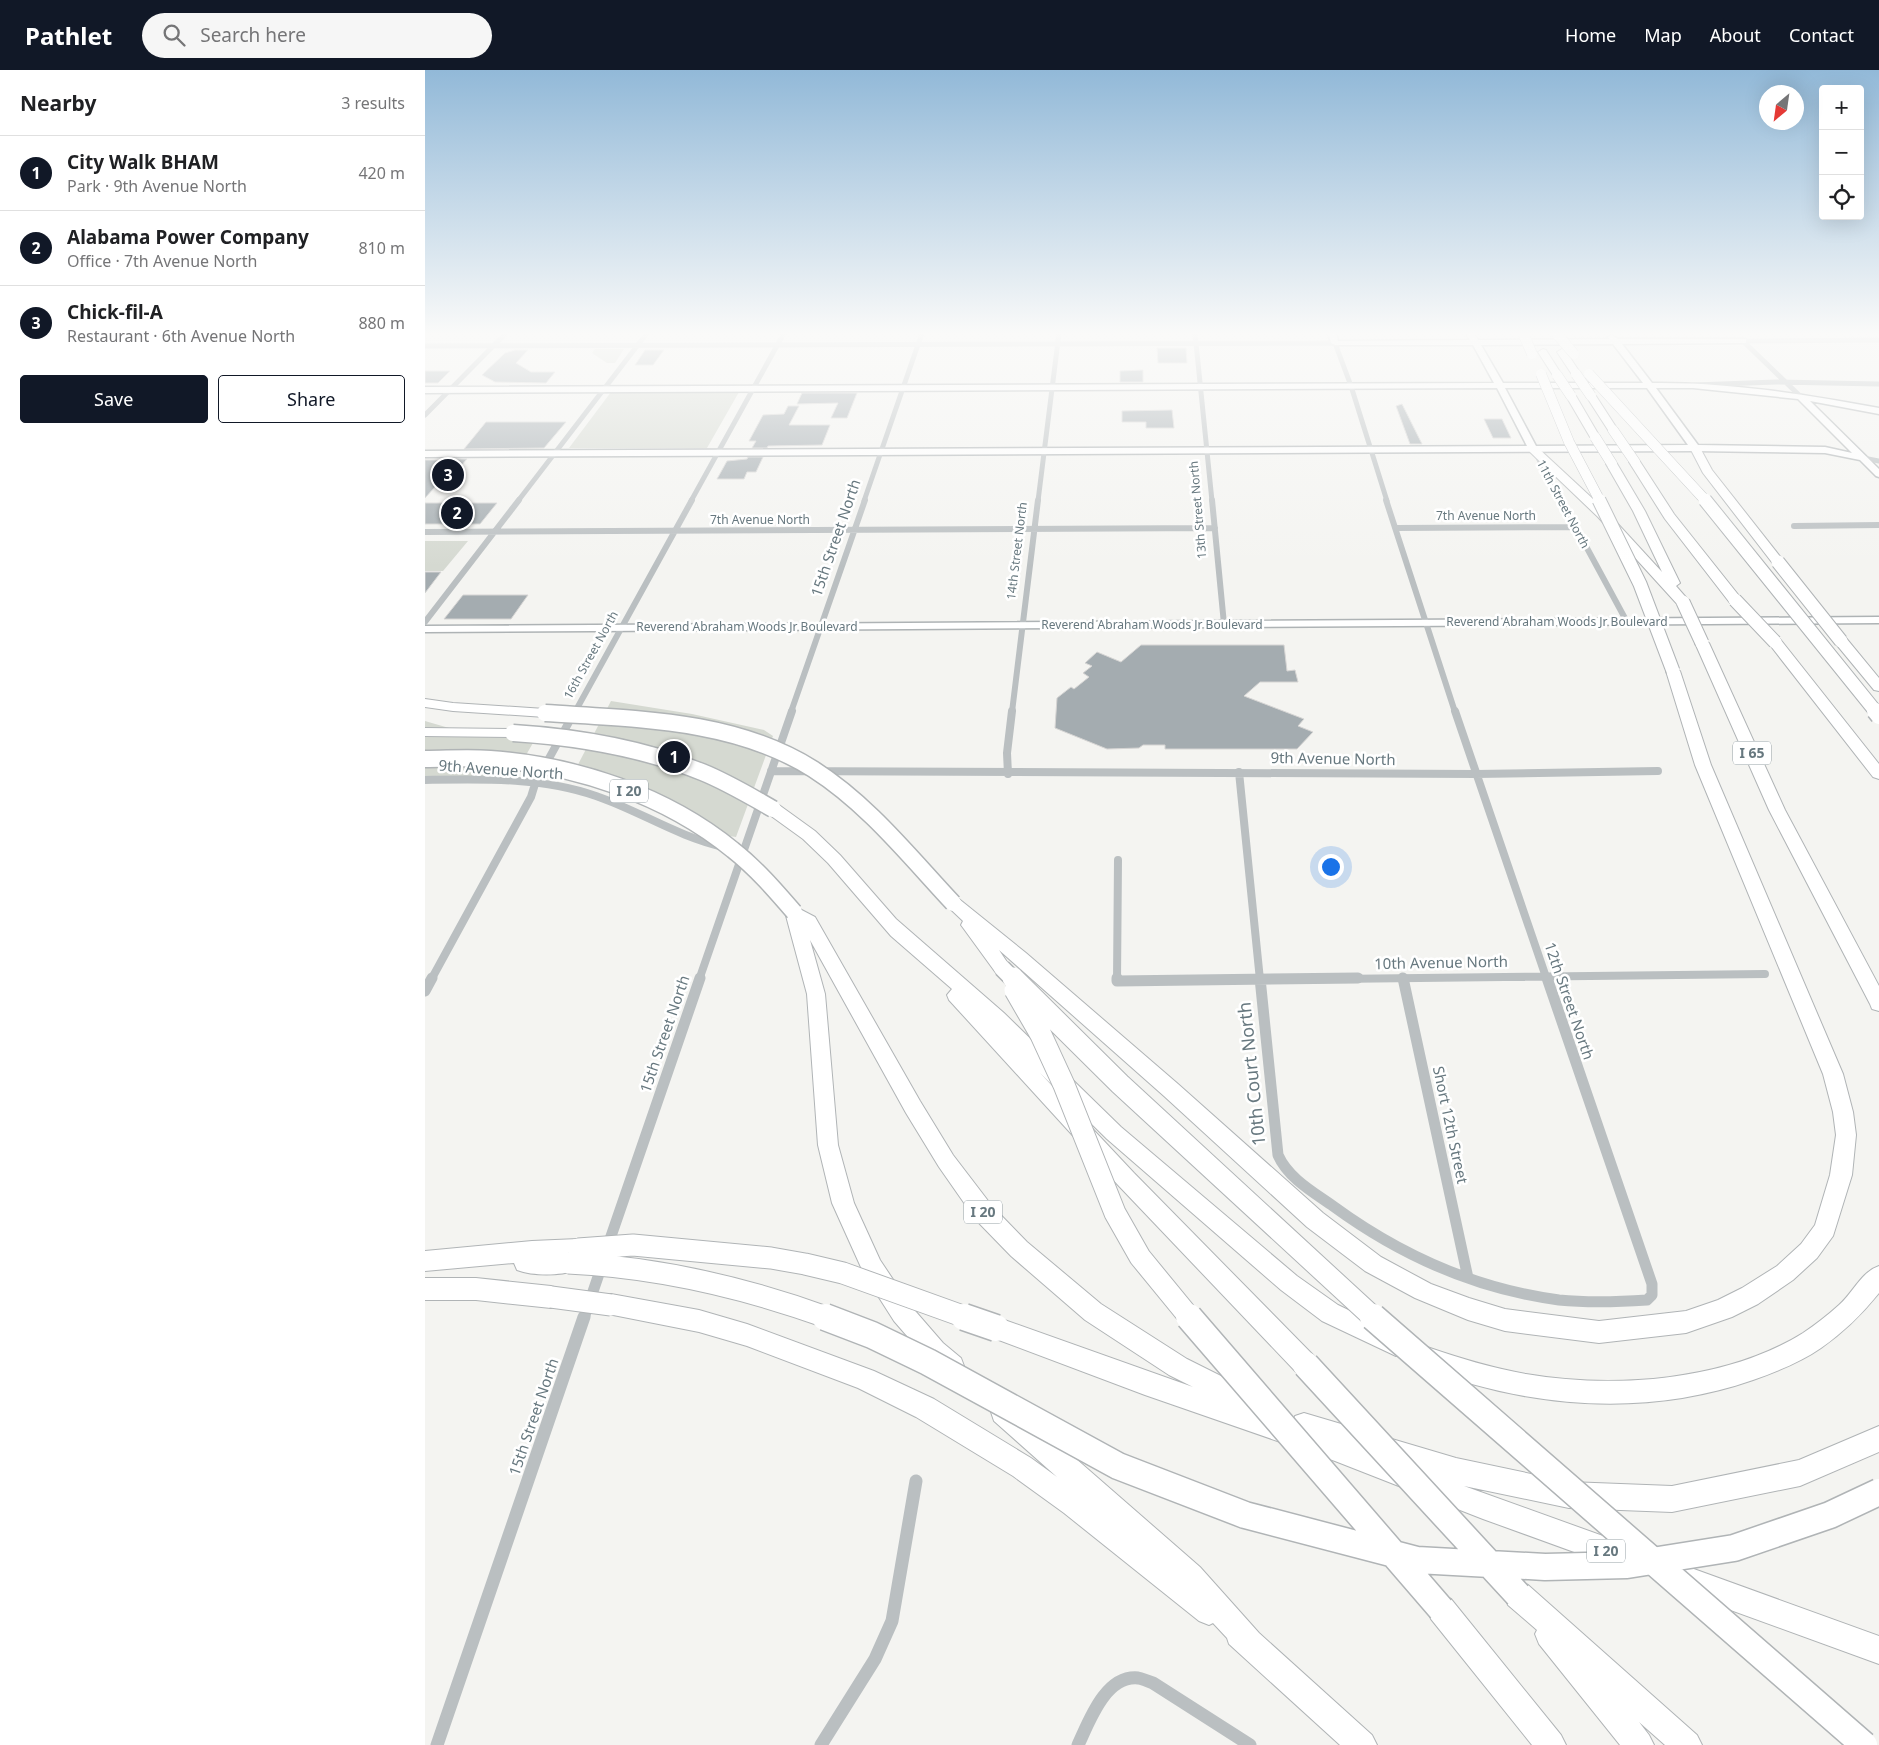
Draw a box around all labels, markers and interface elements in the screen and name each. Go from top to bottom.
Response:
search box [142,13,492,58]
text: Pathlet [25,19,112,52]
icon: search [160,21,188,49]
text: Search here [200,22,306,48]
text: Home [1565,23,1616,47]
text: Map [1644,23,1682,47]
text: About [1710,23,1761,47]
text: Contact [1789,23,1854,47]
north arrow [1759,85,1804,130]
map controls [1819,85,1864,220]
button: + [1819,85,1864,130]
text: Nearby [20,89,96,117]
text: 3 results [341,92,405,114]
button: − [1819,130,1864,175]
text: City Walk BHAM [67,149,219,175]
text: 1 [31,162,41,184]
text: 420 m [358,162,405,184]
text: Park · 9th Avenue North [67,175,247,197]
button: locate [1819,175,1864,220]
text: Alabama Power Company [67,224,309,250]
text: 2 [31,237,41,259]
text: 810 m [358,237,405,259]
text: Office · 7th Avenue North [67,250,257,272]
text: Chick-fil-A [67,299,163,325]
text: 3 [31,312,41,334]
text: 880 m [358,312,405,334]
text: Restaurant · 6th Avenue North [67,325,295,347]
button: Save [20,375,208,423]
button: Share [218,375,405,423]
pin: 3 [432,456,464,494]
street label: 11th Street North [1533,456,1594,551]
street label: 13th Street North [1185,460,1210,560]
street label: 15th Street North [806,476,865,599]
pin: 2 [441,494,473,532]
street label: 14th Street North [1002,501,1031,601]
street label: 7th Avenue North [1436,507,1536,524]
street label: 7th Avenue North [710,511,810,528]
street label: 16th Street North [559,608,622,702]
street label: Reverend Abraham Woods Jr Boulevard [1446,613,1668,630]
street label: Reverend Abraham Woods Jr Boulevard [1041,616,1263,633]
street label: Reverend Abraham Woods Jr Boulevard [636,618,858,635]
pin: 1 [658,738,690,776]
road number: I 65 [1733,741,1771,764]
street label: 9th Avenue North [1270,747,1396,769]
street label: 9th Avenue North [438,755,564,783]
road number: I 20 [610,779,648,802]
your location [1318,854,1344,880]
street label: 12th Street North [1540,939,1599,1062]
street label: 10th Avenue North [1374,951,1508,973]
street label: 15th Street North [635,972,694,1095]
street label: 10th Court North [1232,1001,1270,1147]
street label: Short 12th Street [1429,1064,1473,1186]
road number: I 20 [964,1200,1002,1224]
street label: 15th Street North [504,1355,563,1478]
road number: I 20 [1587,1540,1625,1562]

